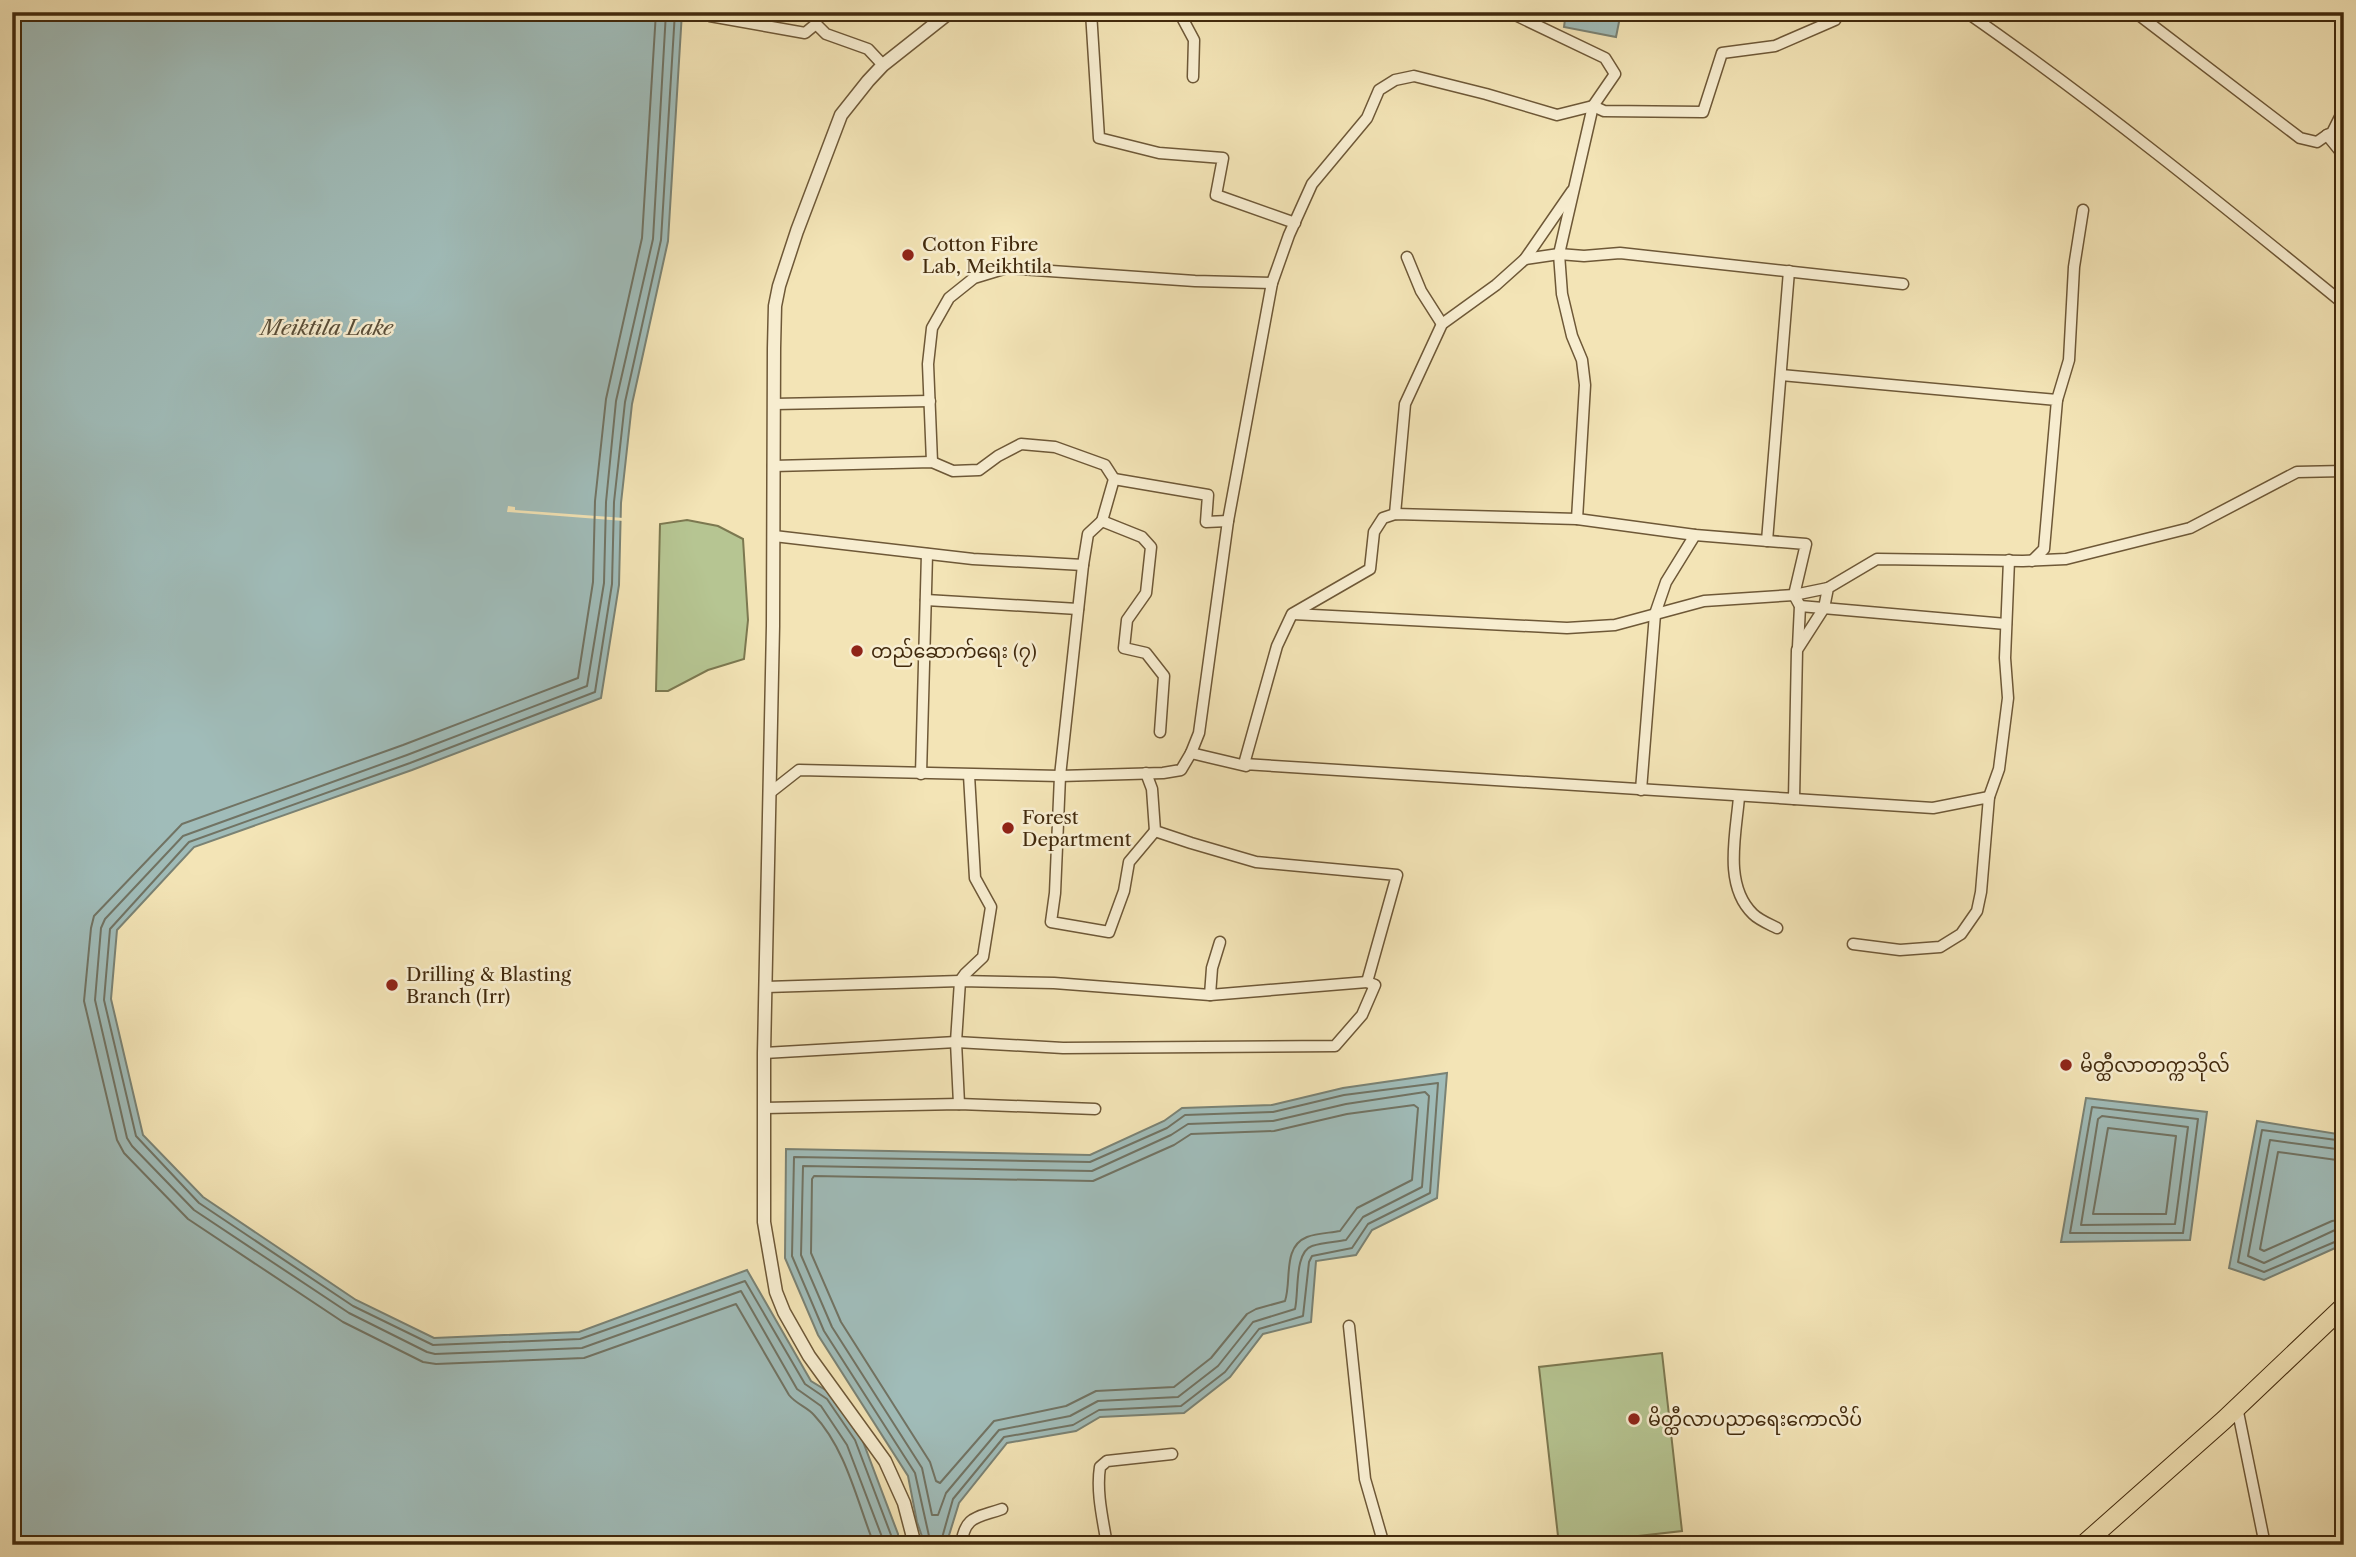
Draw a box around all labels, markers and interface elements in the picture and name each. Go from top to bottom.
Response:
place label: Cotton Fibre Lab, Meikhtila [922,233,1052,278]
marker: Cotton Fibre Lab, Meikhtila [900,247,916,263]
water label: Meiktila Lake [258,315,394,340]
place label: တည်ဆောက်ရေး (၇) [871,637,1037,667]
marker: တည်ဆောက်ရေး (၇) [849,643,865,659]
place label: Forest Department [1022,806,1132,851]
marker: Forest Department [1000,820,1016,836]
place label: Drilling & Blasting Branch (Irr) [406,963,572,1008]
marker: Drilling & Blasting Branch (Irr) [384,977,400,993]
place label: မိတ္ထီလာတက္ကသိုလ် [2080,1051,2230,1082]
marker: မိတ္ထီလာတက္ကသိုလ် [2058,1057,2074,1073]
place label: မိတ္ထီလာပညာရေးကောလိပ် [1648,1405,1862,1435]
marker: မိတ္ထီလာပညာရေးကောလိပ် [1626,1411,1642,1427]

